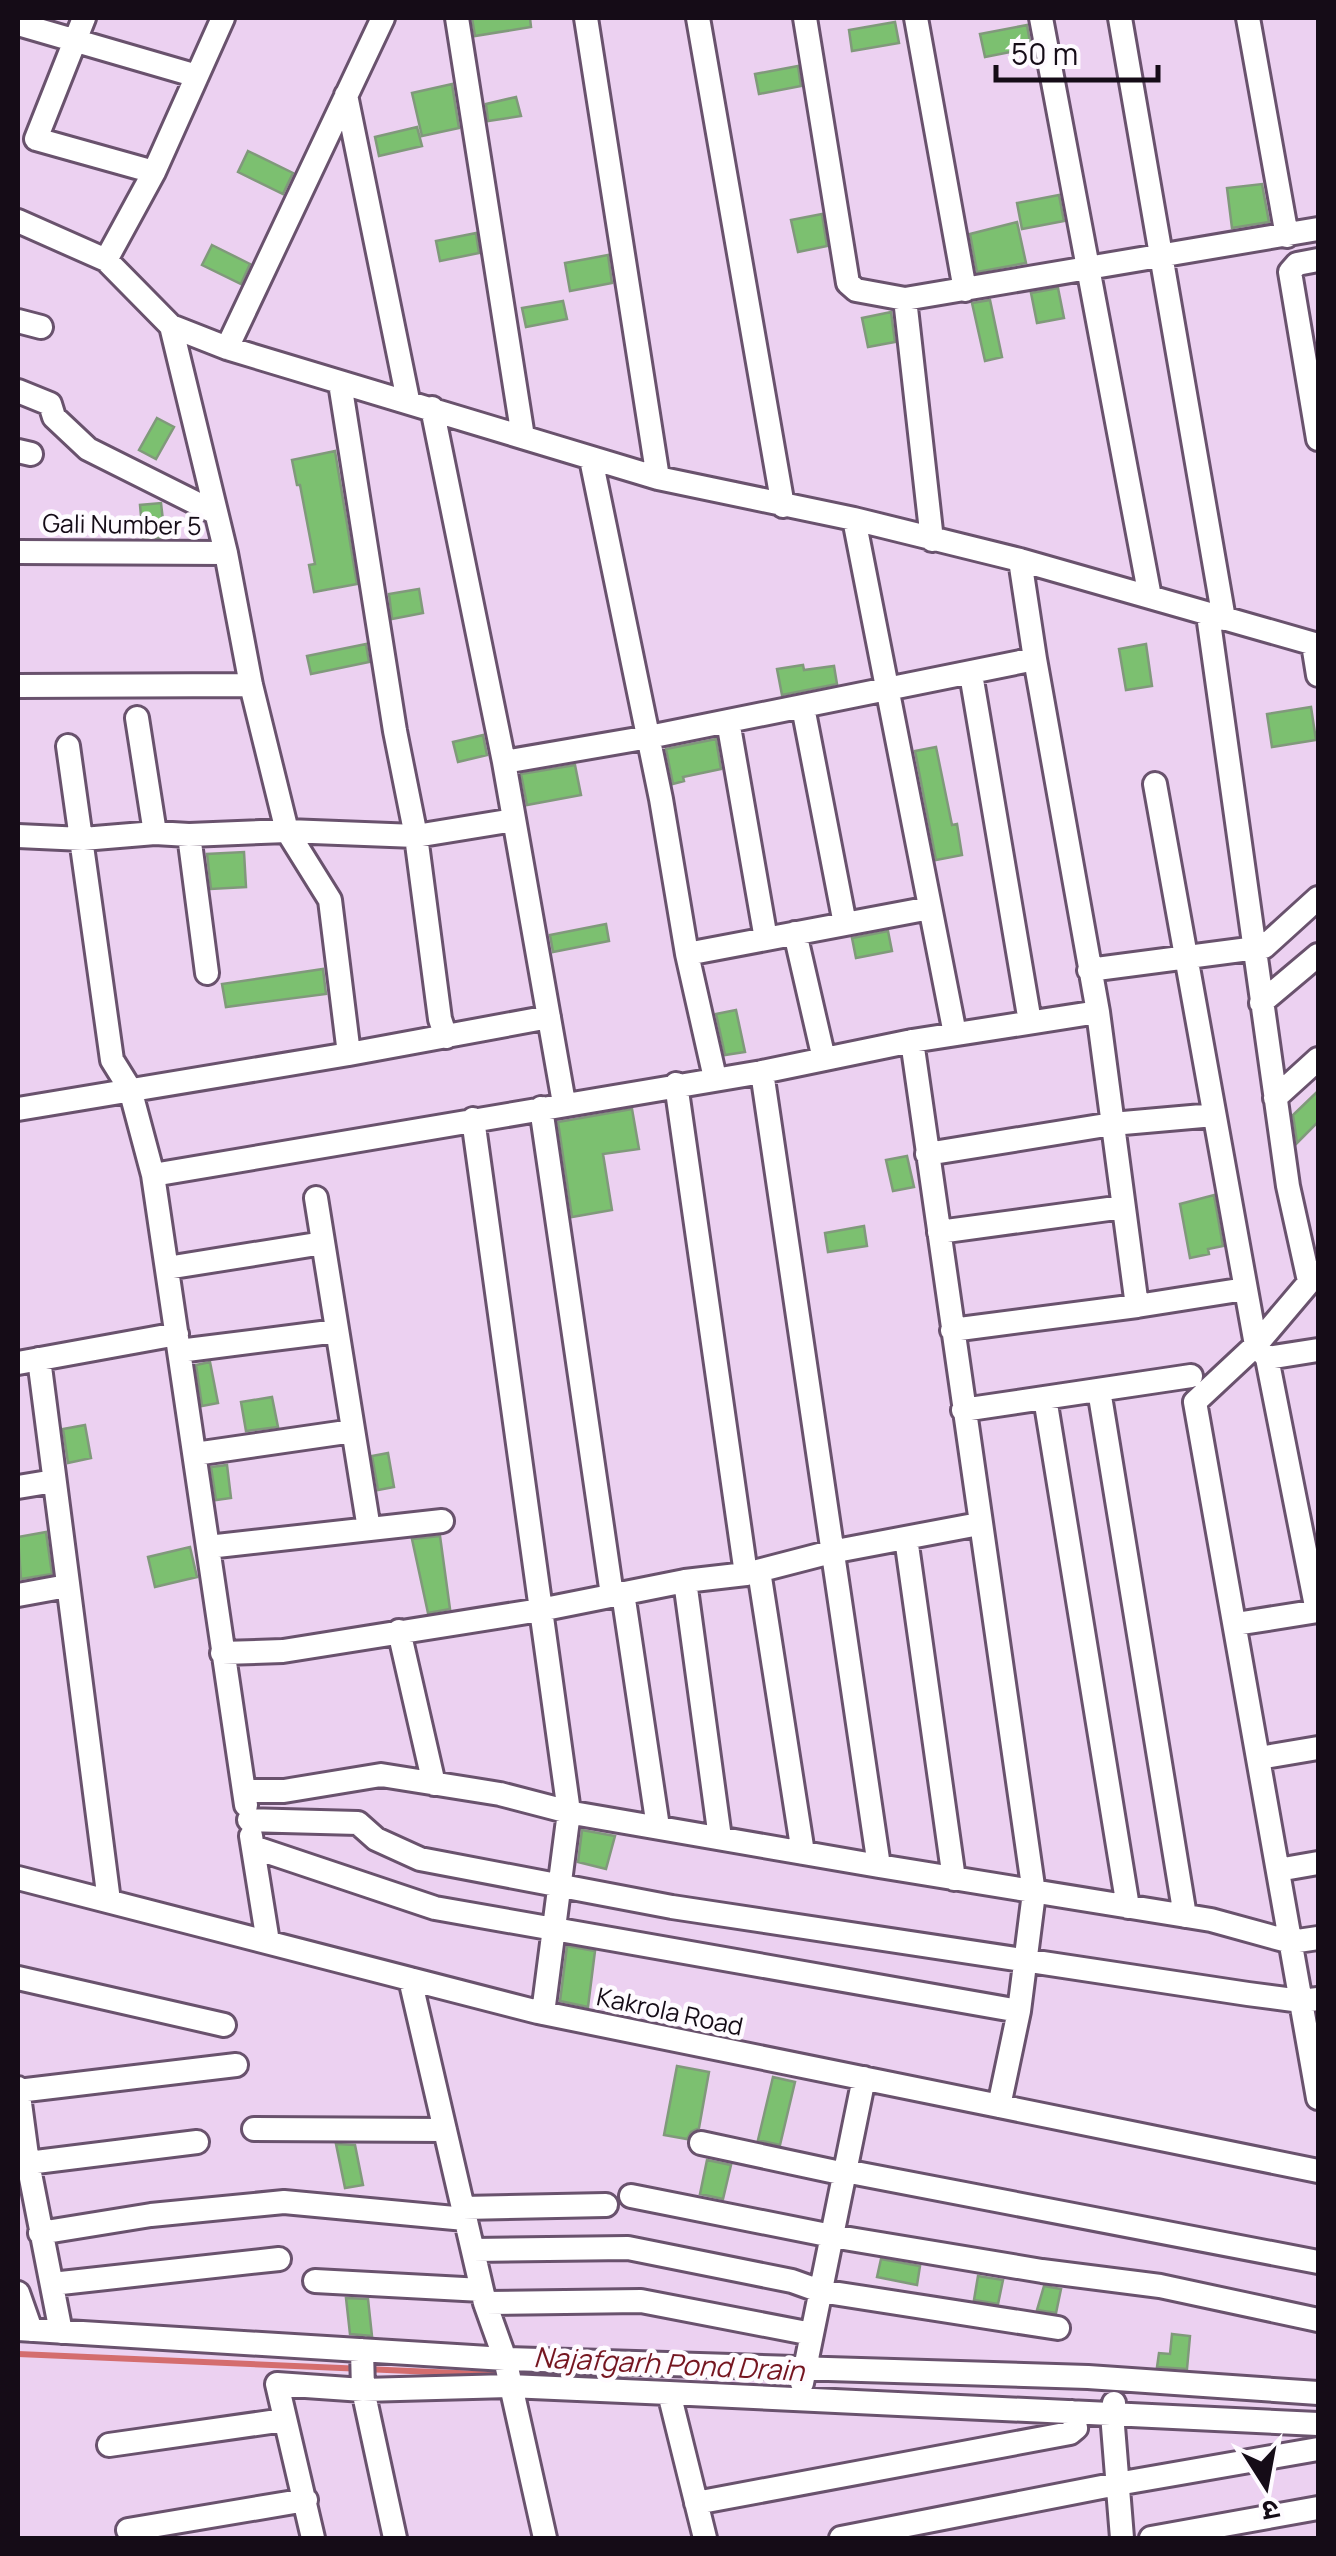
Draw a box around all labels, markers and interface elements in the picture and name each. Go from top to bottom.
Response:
scale bar [996,20,1158,82]
text: 50 m [1011,33,1078,74]
street label: Gali Number 5 [42,505,202,543]
street label: Kakrola Road [594,1978,746,2044]
water label: Najafgarh Pond Drain [533,2337,807,2389]
north arrow [1216,2436,1316,2536]
text: उ [1259,2491,1283,2532]

